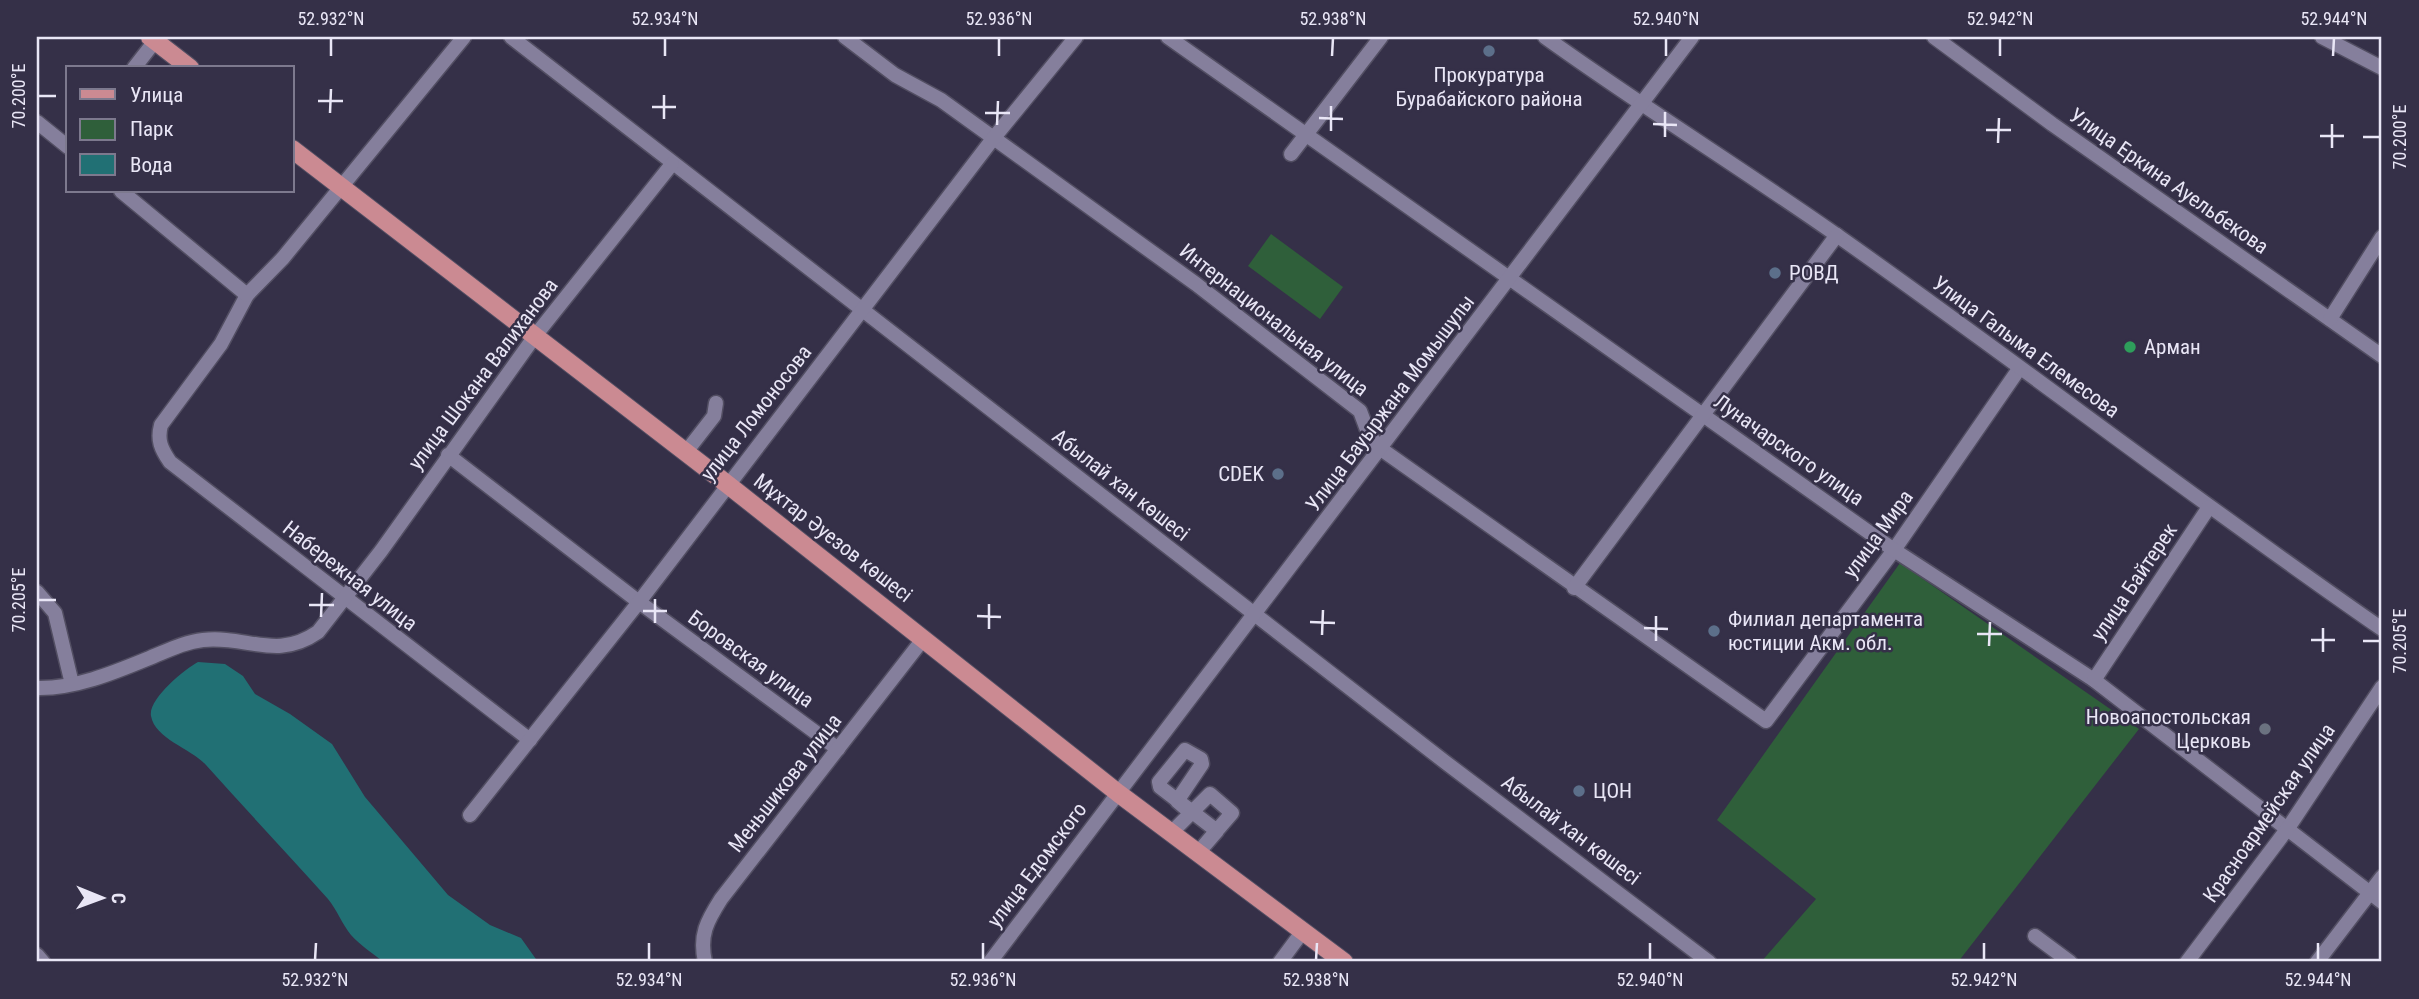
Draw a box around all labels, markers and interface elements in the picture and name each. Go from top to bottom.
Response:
text: 52.932°N [297,8,365,29]
text: 52.934°N [631,8,699,29]
text: 52.936°N [965,8,1033,29]
text: 52.938°N [1299,8,1367,29]
text: 52.940°N [1632,8,1700,29]
text: 52.942°N [1966,8,2034,29]
text: 52.944°N [2300,8,2368,29]
marker: Прокуратура Бурабайского района [1481,43,1497,59]
place label: Прокуратура Бурабайского района [1395,63,1583,111]
text: 70.200°E [8,64,29,128]
legend [66,66,294,192]
text: Улица [130,83,183,107]
street label: Улица Еркина Ауельбекова [2065,103,2273,259]
text: 70.200°E [2389,105,2410,169]
text: Парк [130,117,174,141]
text: Вода [130,153,173,177]
street label: Интернациональная улица [1175,239,1373,401]
place label: РОВД [1789,261,1839,285]
marker: РОВД [1767,265,1783,281]
street label: Улица Галыма Елемесова [1928,271,2124,423]
street label: улица Шокана Валиханова [403,274,563,474]
street label: Улица Бауыржана Момышулы [1301,290,1479,516]
place label: Арман [2144,335,2201,359]
marker: Арман [2122,339,2138,355]
street label: улица Ломоносова [696,340,816,486]
street label: Луначарского улица [1710,389,1868,511]
street label: Абылай хан көшесі [1048,424,1194,546]
place label: CDEK [1218,462,1265,486]
marker: CDEK [1270,466,1286,482]
street label: Мұхтар Әуезов көшесі [749,469,917,607]
street label: улица Мира [1838,485,1918,583]
street label: Набережная улица [278,516,422,636]
street label: улица Байтерек [2086,519,2182,645]
text: 70.205°E [8,568,29,632]
street label: Боровская улица [684,605,818,713]
place label: Филиал департамента юстиции Акм. обл. [1728,607,1923,655]
text: 70.205°E [2389,609,2410,673]
marker: Филиал департамента юстиции Акм. обл. [1706,623,1722,639]
place label: Новоапостольская Церковь [2086,705,2251,753]
street label: Меньшикова улица [724,709,846,857]
street label: Красноармейская улица [2198,719,2340,907]
marker: Новоапостольская Церковь [2257,721,2273,737]
street label: Абылай хан көшесі [1497,770,1645,890]
place label: ЦОН [1593,779,1632,803]
marker: ЦОН [1571,783,1587,799]
street label: улица Едомского [982,798,1092,932]
north arrow [66,862,136,932]
text: С [107,893,130,904]
text: 52.932°N [281,969,349,990]
text: 52.934°N [615,969,683,990]
text: 52.936°N [949,969,1017,990]
text: 52.938°N [1282,969,1350,990]
text: 52.940°N [1616,969,1684,990]
text: 52.942°N [1950,969,2018,990]
text: 52.944°N [2284,969,2352,990]

